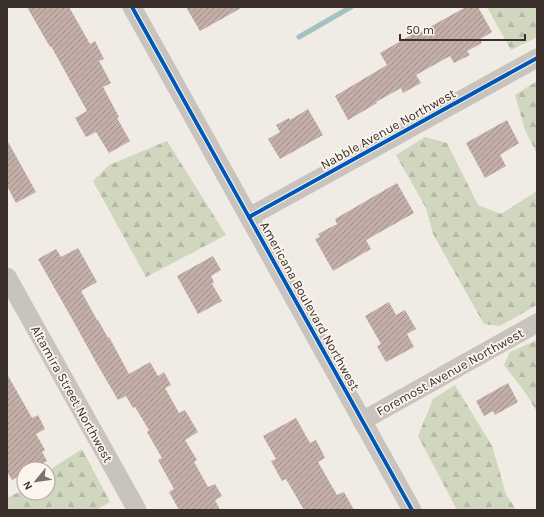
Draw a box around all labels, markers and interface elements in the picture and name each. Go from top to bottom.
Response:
scale bar [400,16,525,42]
text: 50 m [406,23,434,37]
street label: Nabble Avenue Northwest [318,86,458,172]
street label: Americana Boulevard Northwest [257,219,363,393]
street label: Altamira Street Northwest [28,323,116,465]
street label: Foremost Avenue Northwest [374,325,526,419]
north arrow [16,461,56,501]
text: N [20,479,35,492]

